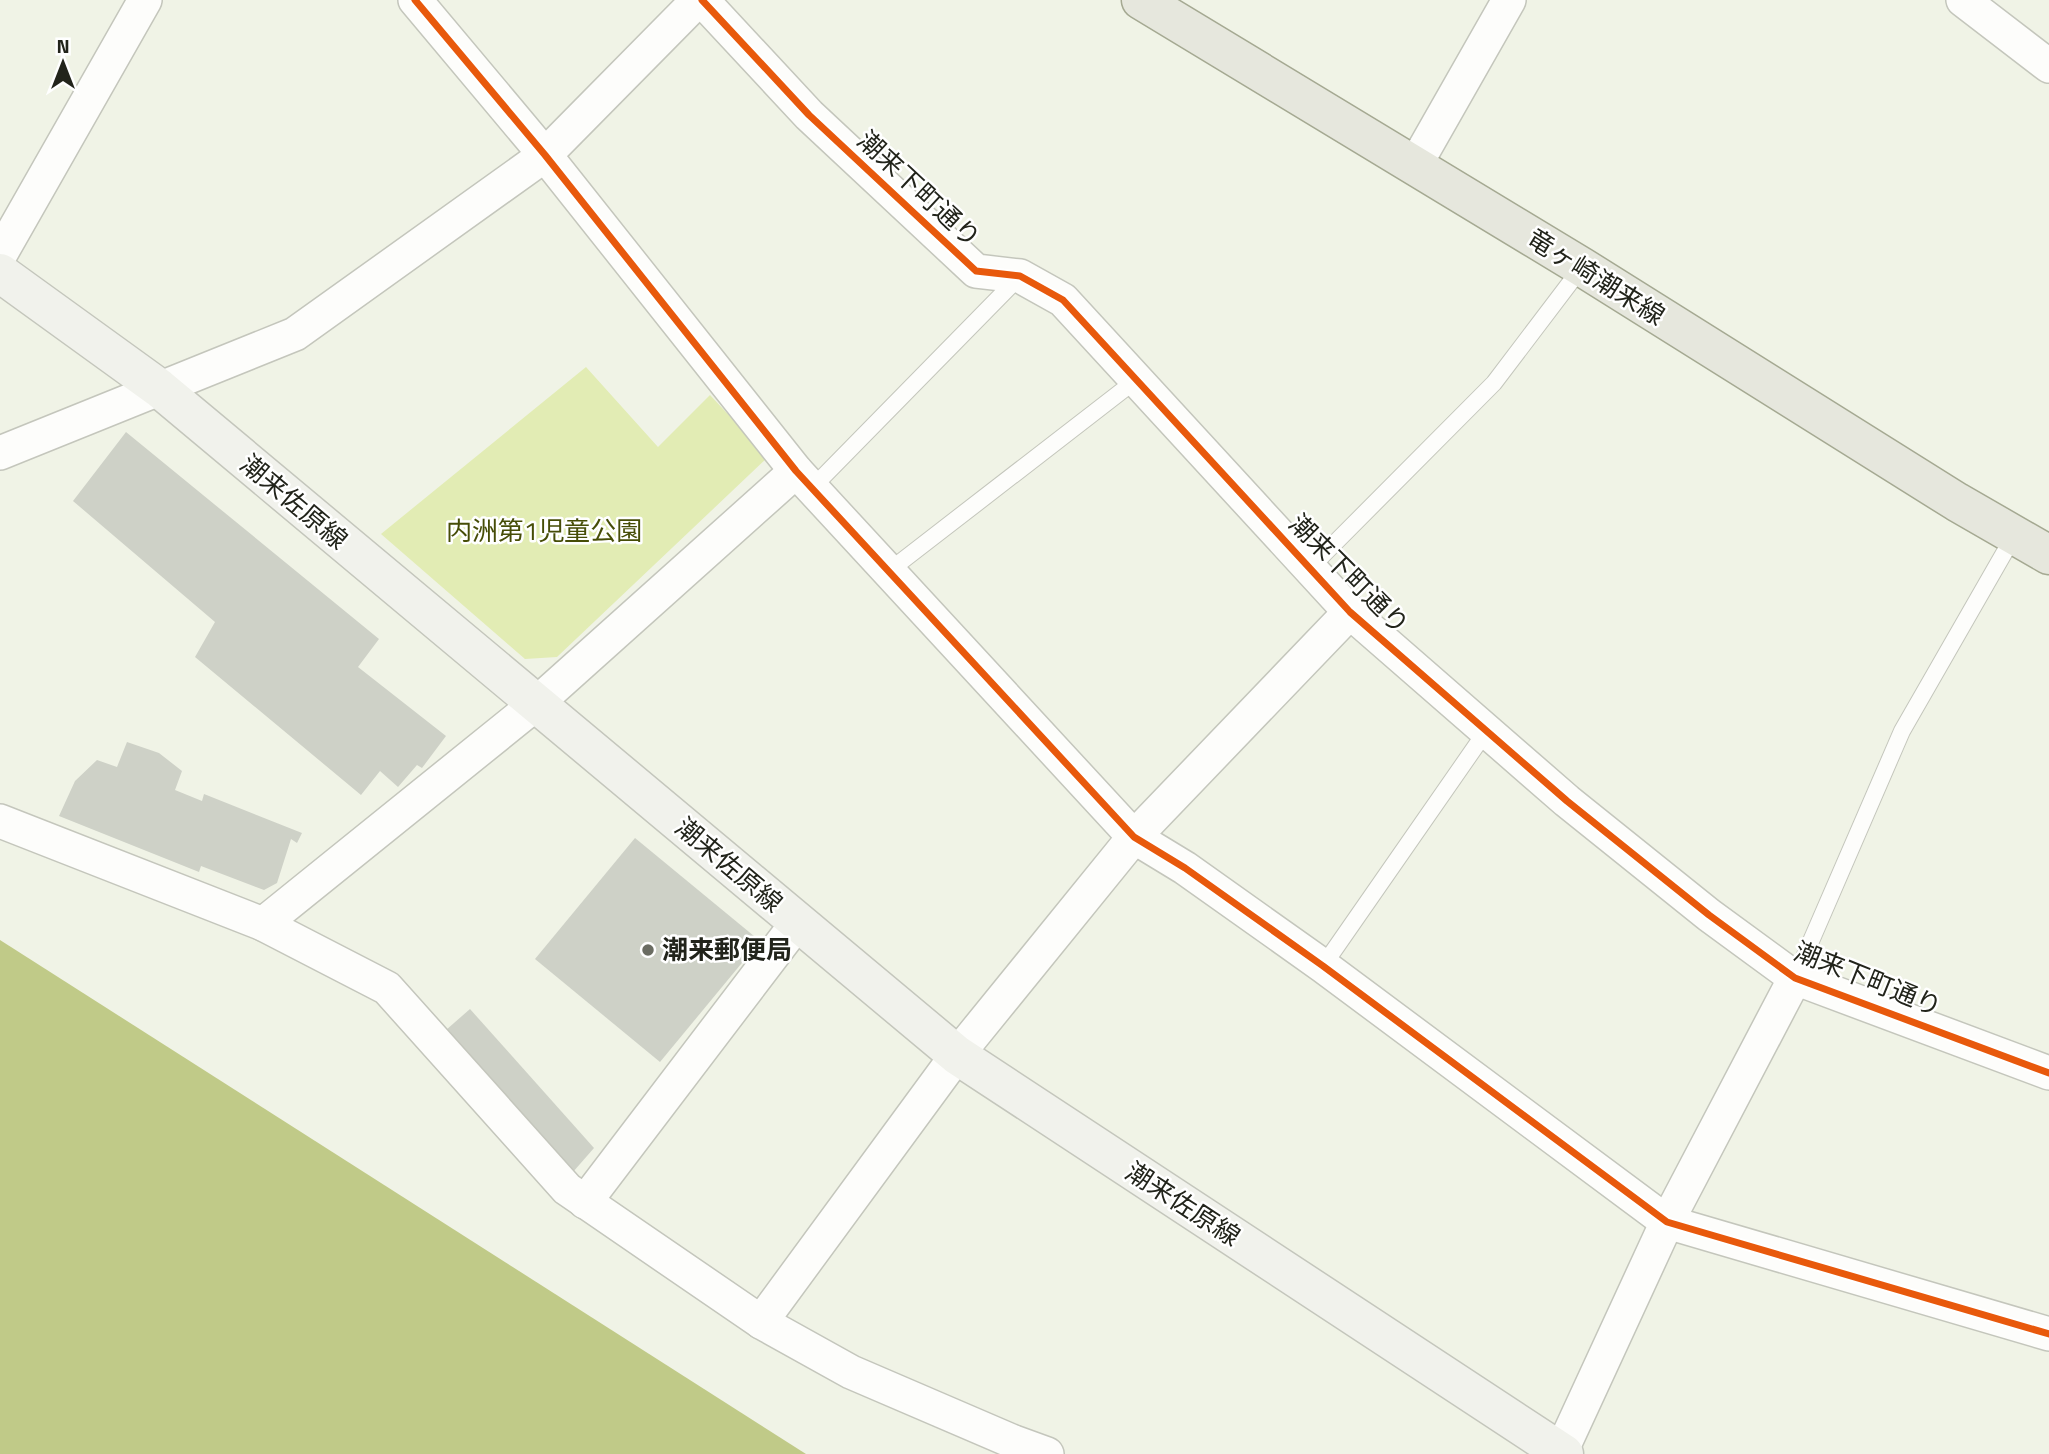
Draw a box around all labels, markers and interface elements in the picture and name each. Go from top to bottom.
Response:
north arrow [28,28,98,98]
text: N [56,31,70,60]
street label: 潮来下町通り [849,121,990,256]
street label: 竜ヶ崎潮来線 [1520,219,1673,334]
street label: 潮来佐原線 [232,445,357,558]
street label: 潮来下町通り [1280,505,1418,643]
park label: 内洲第1児童公園 [446,511,642,550]
street label: 潮来佐原線 [667,808,792,921]
place label: 潮来郵便局 [662,930,792,969]
street label: 潮来下町通り [1789,931,1948,1026]
marker: 潮来郵便局 [640,942,656,958]
street label: 潮来佐原線 [1118,1152,1248,1255]

